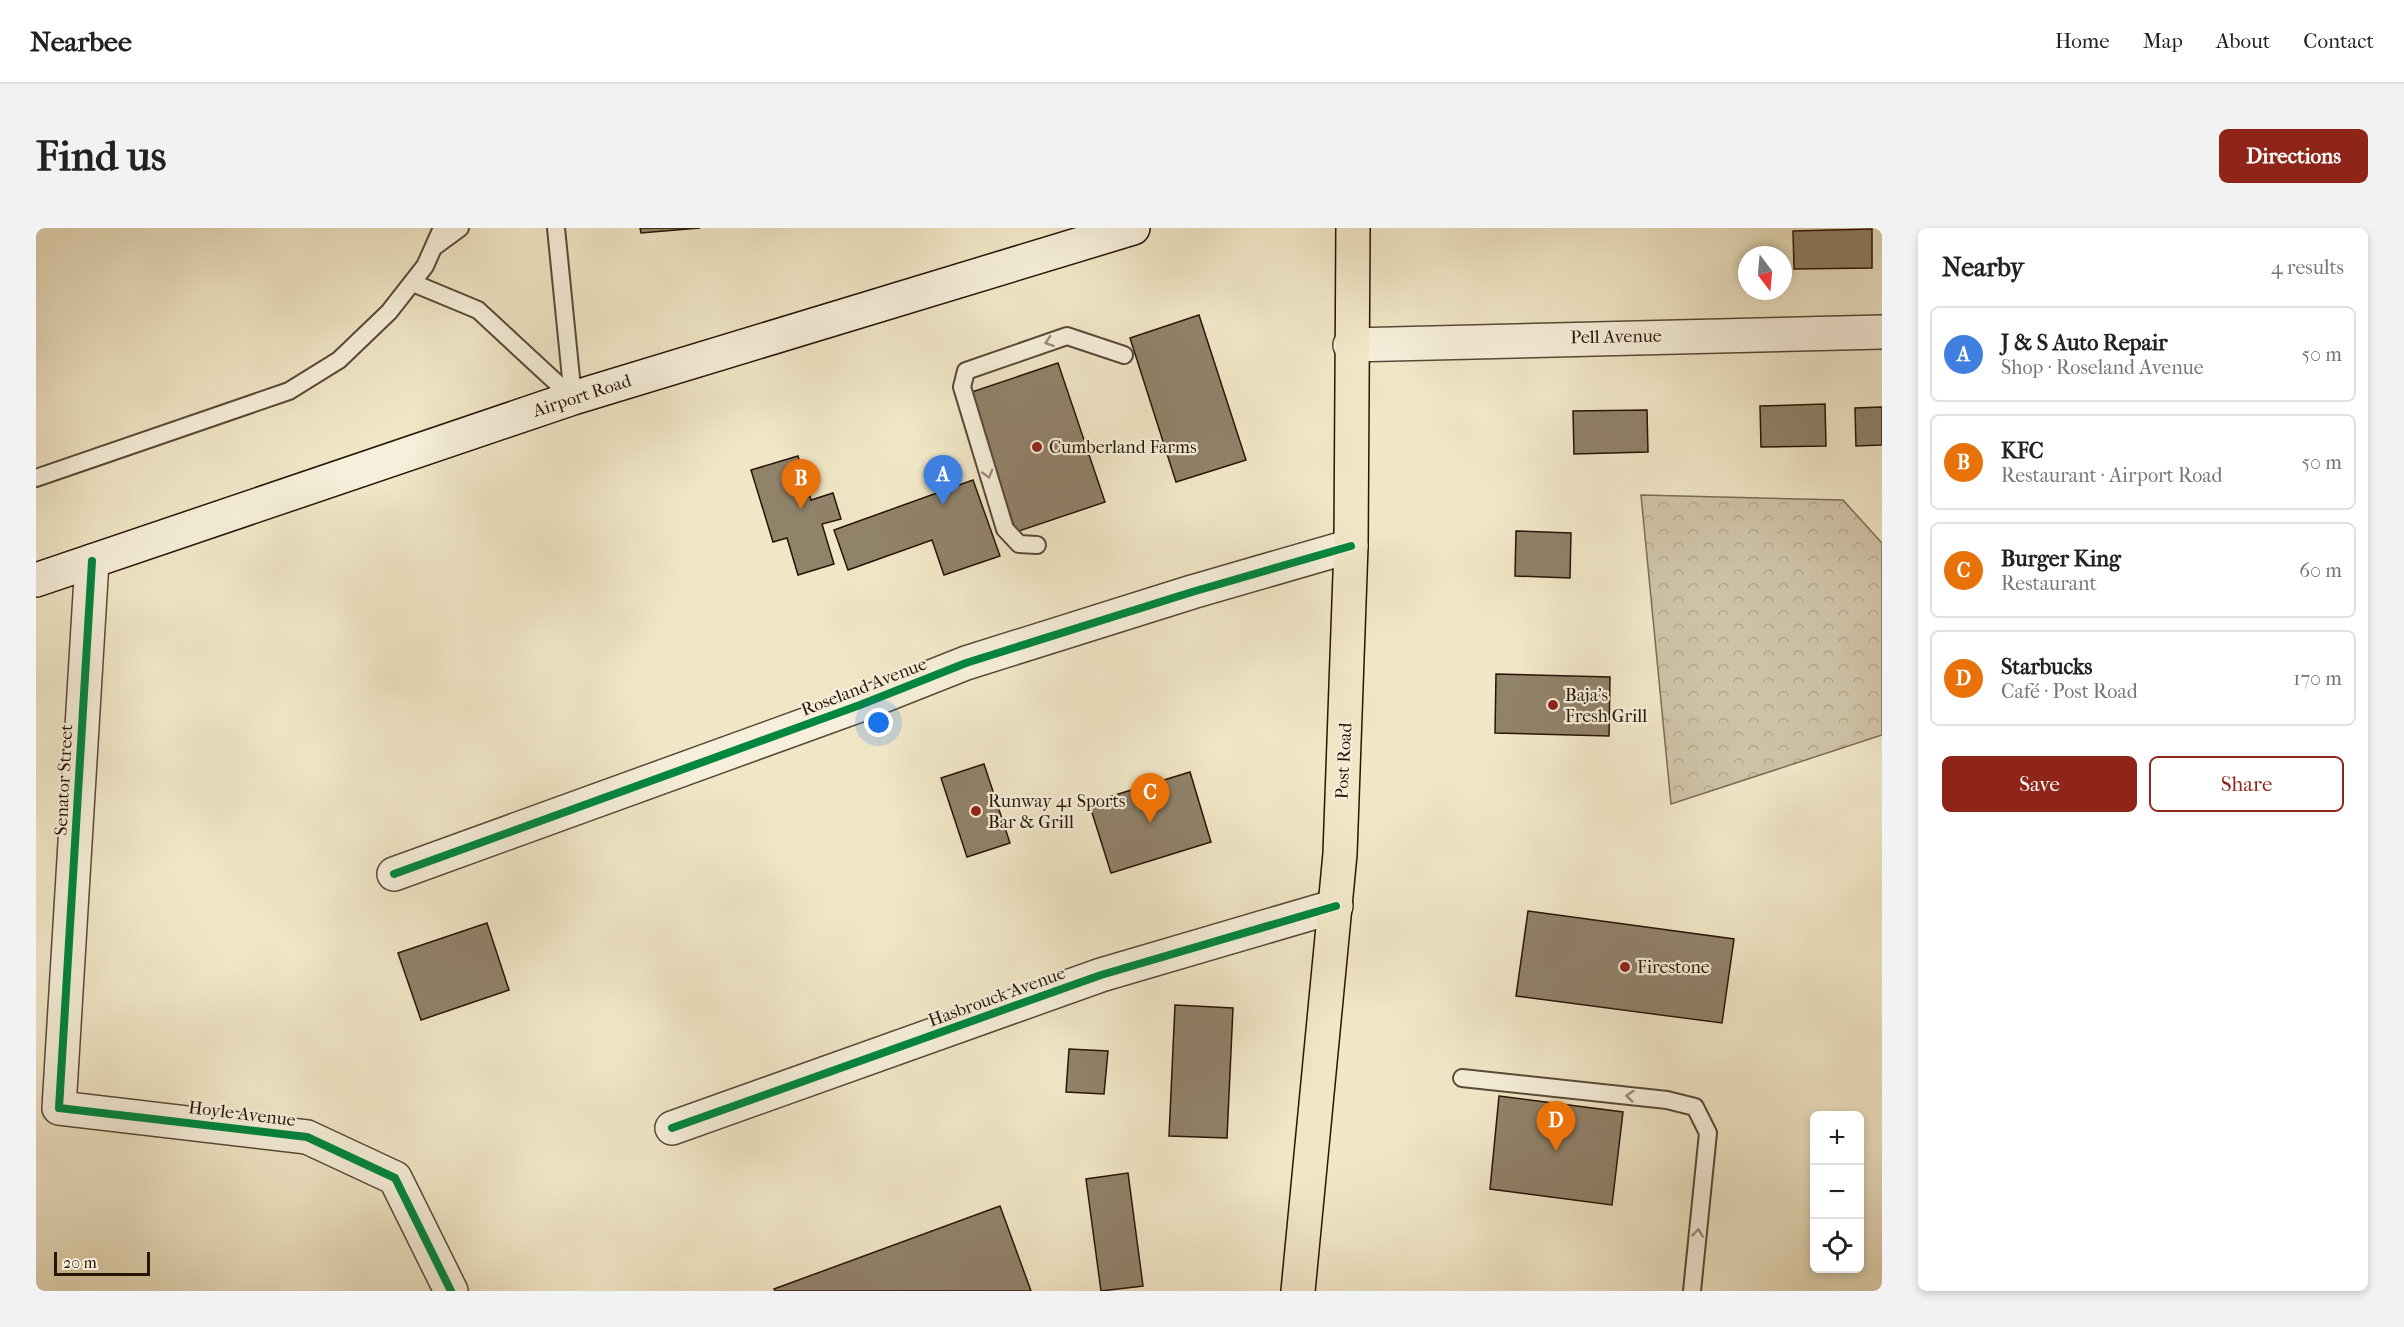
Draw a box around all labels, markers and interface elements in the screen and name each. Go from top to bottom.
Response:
text: Nearbee [30,25,132,58]
text: Home [2055,29,2110,53]
text: Map [2143,29,2183,53]
text: About [2216,29,2270,53]
text: Contact [2303,29,2374,53]
button: Directions [2219,129,2368,183]
text: Find us [36,132,166,181]
north arrow [1738,246,1792,300]
text: Nearby [1942,252,2024,283]
text: 4 results [2271,256,2344,279]
street label: Pell Avenue [1570,326,1662,348]
text: J & S Auto Repair [2001,330,2168,356]
one-way arrow [1044,334,1055,347]
text: A [1957,343,1970,366]
text: 50 m [2301,343,2342,366]
text: Shop · Roseland Avenue [2001,356,2204,379]
street label: Airport Road [529,370,634,422]
place label: Cumberland Farms [1049,437,1197,458]
text: KFC [2001,438,2044,464]
marker: Cumberland Farms [1030,440,1044,454]
text: B [1957,451,1970,474]
text: 50 m [2301,451,2342,474]
pin: A [924,456,962,505]
pin: B [782,460,820,509]
text: Restaurant · Airport Road [2001,464,2222,487]
one-way arrow [981,468,993,479]
text: Burger King [2001,546,2121,572]
text: C [1957,559,1970,582]
text: 60 m [2299,559,2342,582]
text: Restaurant [2001,572,2097,595]
street label: Roseland Avenue [798,653,930,721]
text: Starbucks [2001,654,2092,680]
text: D [1956,667,1971,690]
text: 170 m [2293,667,2342,690]
text: Café · Post Road [2001,680,2138,703]
place label: Baja's Fresh Grill [1565,685,1647,727]
marker: Baja's Fresh Grill [1546,698,1560,712]
your location [864,708,893,737]
street label: Post Road [1332,722,1357,800]
street label: Senator Street [51,723,77,836]
button: Save [1942,756,2137,812]
button: Share [2149,756,2344,812]
pin: C [1130,774,1170,823]
place label: Runway 41 Sports Bar & Grill [988,791,1126,833]
marker: Runway 41 Sports Bar & Grill [969,804,983,818]
place label: Firestone [1637,957,1710,978]
marker: Firestone [1618,960,1632,974]
street label: Hasbrouck Avenue [926,962,1068,1032]
one-way arrow [1626,1090,1635,1103]
street label: Hoyle Avenue [187,1097,297,1131]
pin: D [1536,1102,1576,1151]
map controls [1810,1111,1864,1273]
button: + [1810,1111,1864,1165]
button: − [1810,1165,1864,1219]
button: locate [1810,1219,1864,1273]
one-way arrow [1691,1228,1704,1237]
scale bar [54,1249,150,1276]
text: 20 m [63,1253,97,1272]

